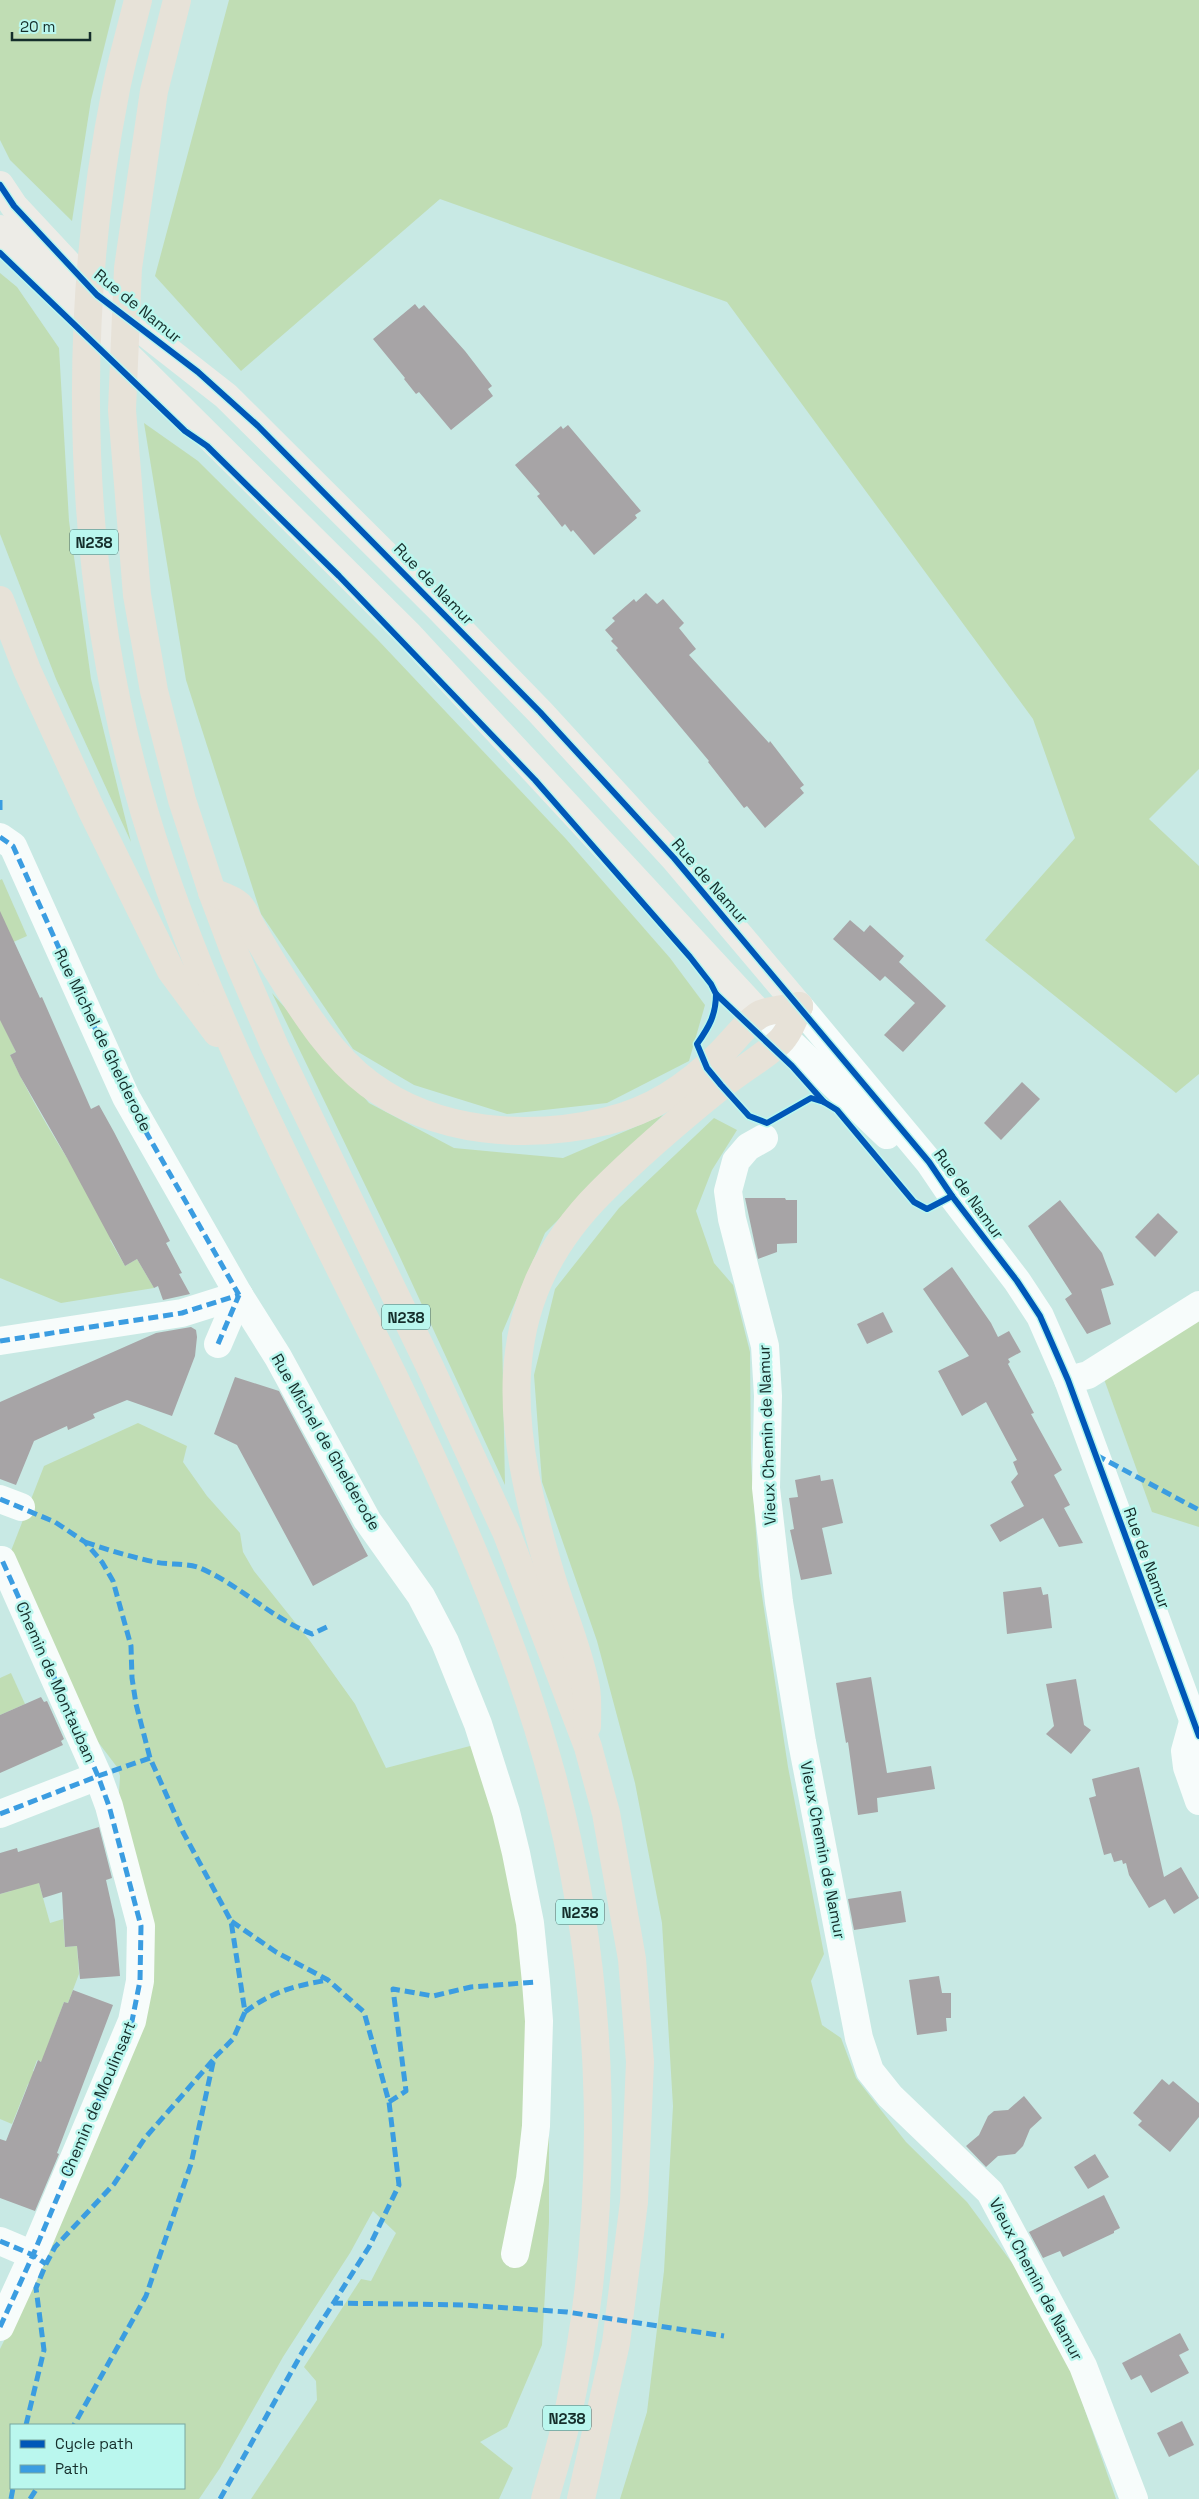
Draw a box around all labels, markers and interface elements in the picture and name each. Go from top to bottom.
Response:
scale bar [12,10,90,42]
text: 20 m [20,17,55,36]
street label: Rue de Namur [90,264,186,348]
road number: N238 [70,530,118,554]
street label: Rue de Namur [389,538,479,630]
street label: Rue de Namur [667,834,753,928]
street label: Rue Michel de Ghelderode [50,945,156,1135]
street label: Rue de Namur [929,1145,1009,1243]
road number: N238 [382,1304,430,1330]
street label: Vieux Chemin de Namur [753,1344,781,1526]
street label: Rue Michel de Ghelderode [267,1350,385,1534]
street label: Rue de Namur [1119,1504,1175,1612]
street label: Chemin de Montauban [11,1598,101,1766]
street label: Vieux Chemin de Namur [795,1759,851,1941]
road number: N238 [556,1900,604,1924]
street label: Chemin de Moulinsart [56,2018,140,2180]
street label: Vieux Chemin de Namur [984,2194,1088,2364]
road number: N238 [543,2406,591,2430]
legend [10,2424,185,2489]
text: Cycle path [55,2434,133,2453]
text: Path [55,2459,88,2478]

